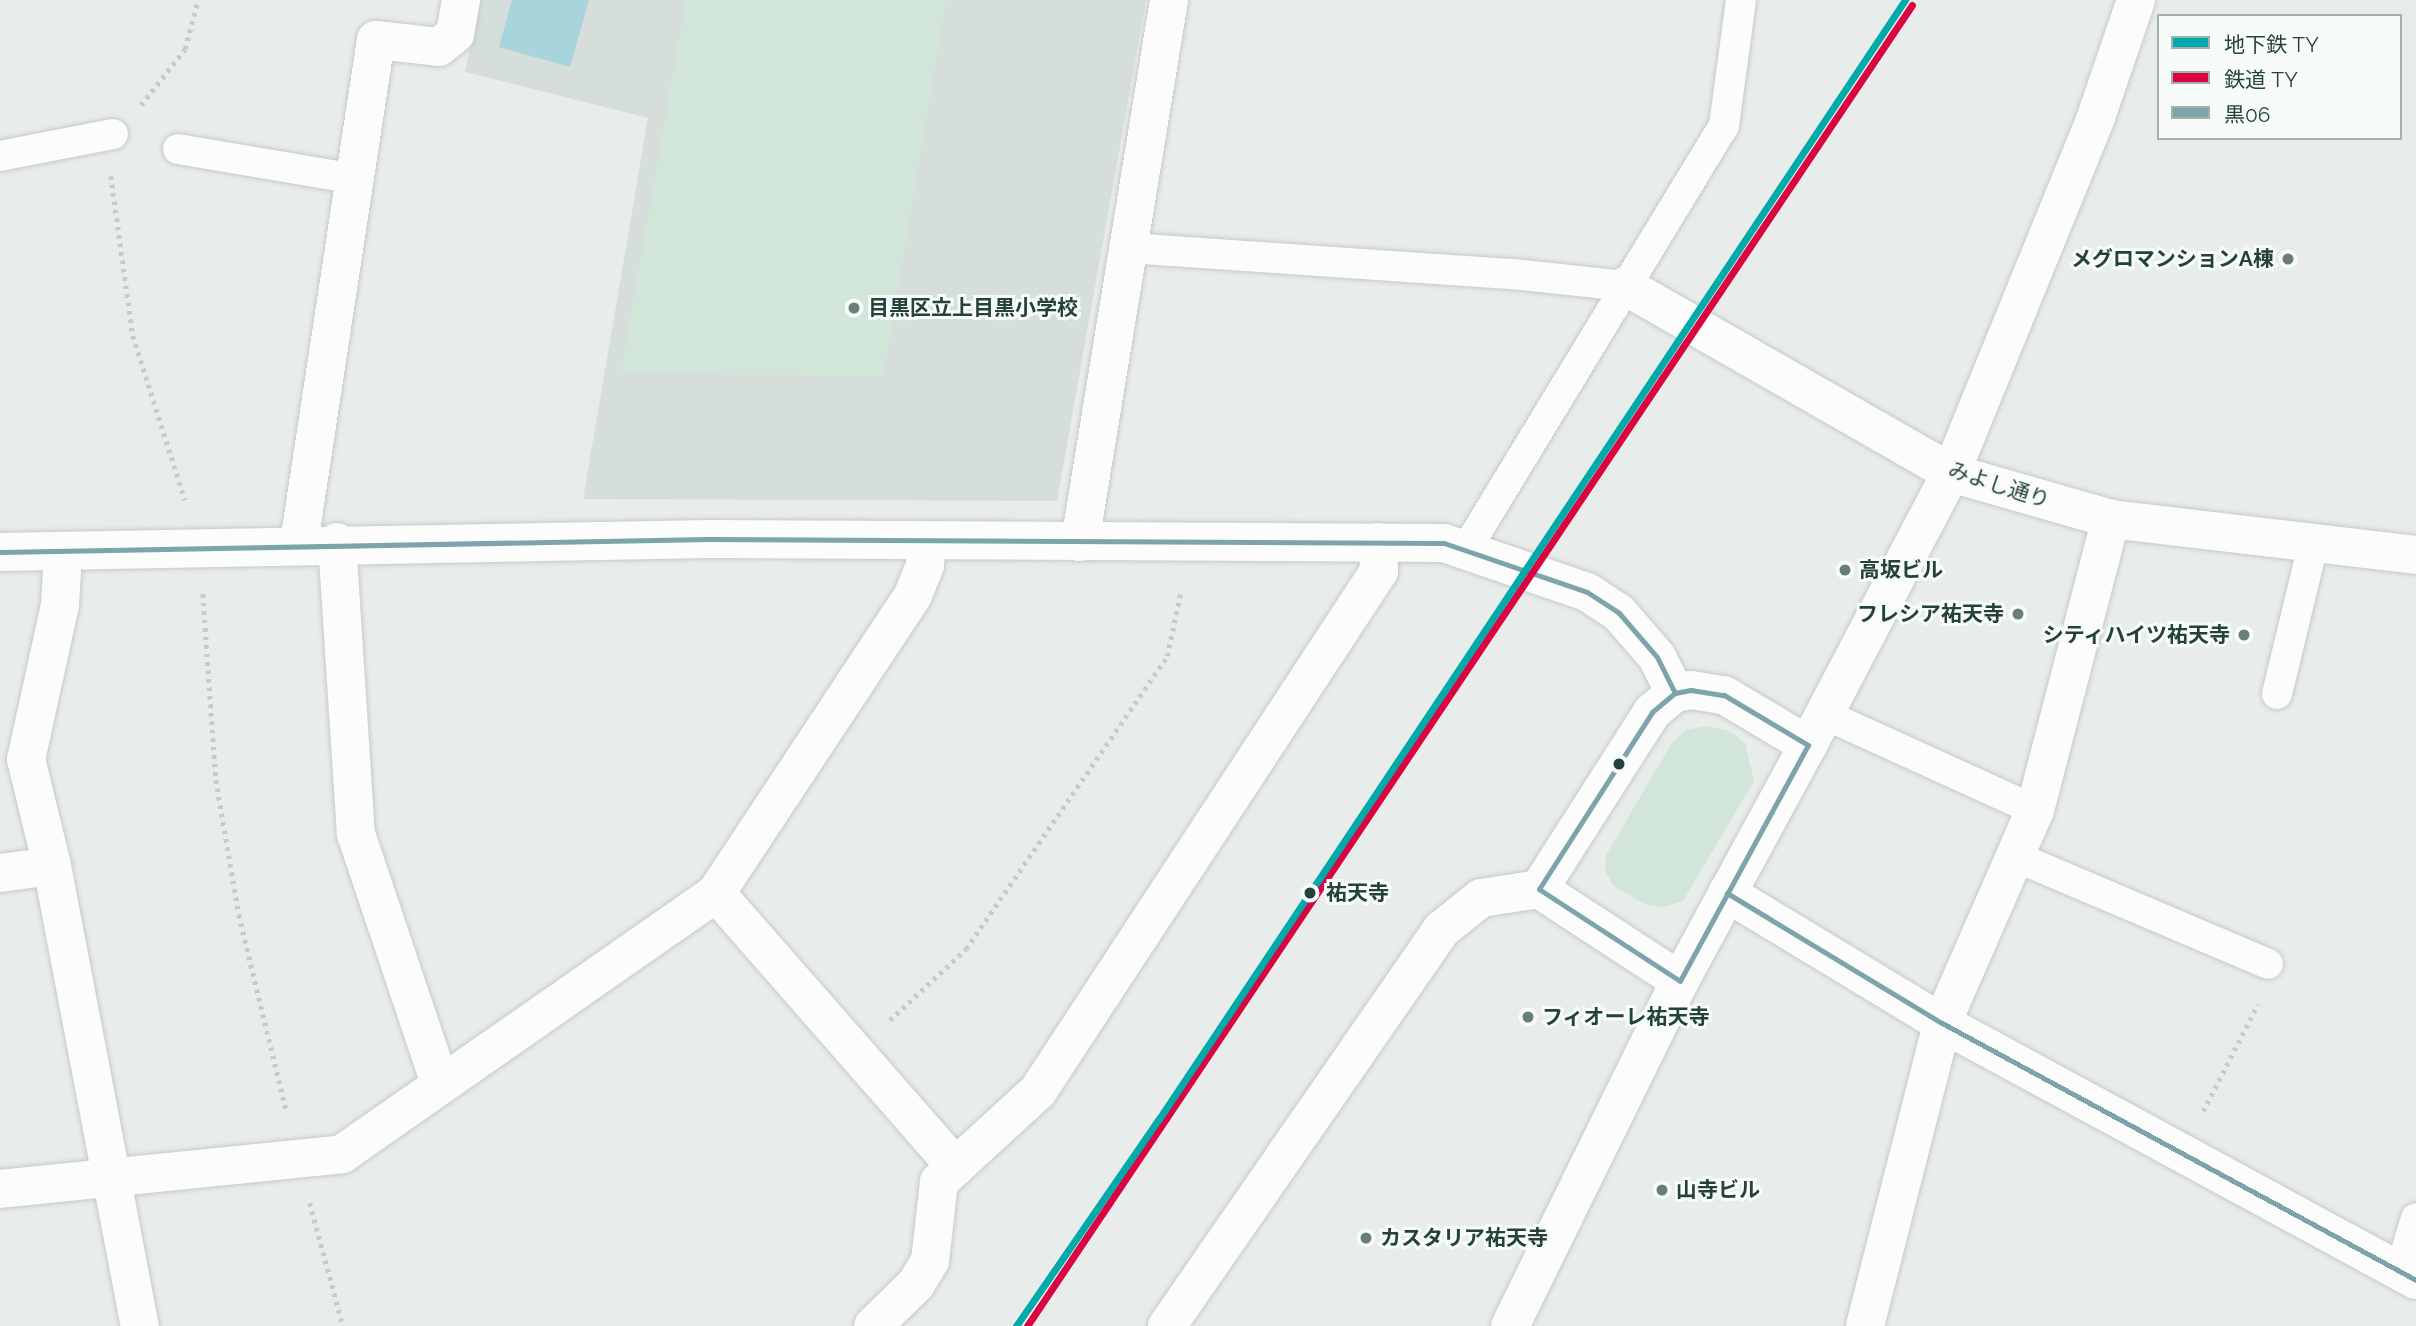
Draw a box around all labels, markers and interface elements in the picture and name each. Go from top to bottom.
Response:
legend [2157,14,2402,140]
text: 地下鉄 TY [2224,32,2319,57]
text: 鉄道 TY [2224,67,2298,92]
text: 黒06 [2224,102,2271,127]
place label: メグロマンションA棟 [2071,246,2274,272]
marker: メグロマンションA棟 [2280,251,2296,267]
place label: 目黒区立上目黒小学校 [868,295,1078,321]
marker: 目黒区立上目黒小学校 [846,300,862,316]
street label: みよし通り [1945,457,2053,513]
place label: 高坂ビル [1859,557,1943,583]
marker: 高坂ビル [1837,562,1853,578]
place label: フレシア祐天寺 [1857,601,2004,627]
marker: フレシア祐天寺 [2010,606,2026,622]
place label: シティハイツ祐天寺 [2041,622,2230,648]
marker: シティハイツ祐天寺 [2236,627,2252,643]
unlabelled marker [1612,757,1626,771]
place label: 祐天寺 [1326,880,1389,906]
marker: 祐天寺 [1300,883,1320,903]
place label: フィオーレ祐天寺 [1542,1004,1710,1030]
marker: フィオーレ祐天寺 [1520,1009,1536,1025]
place label: 山寺ビル [1676,1177,1760,1203]
marker: 山寺ビル [1654,1182,1670,1198]
place label: カスタリア祐天寺 [1380,1225,1548,1251]
marker: カスタリア祐天寺 [1358,1230,1374,1246]

